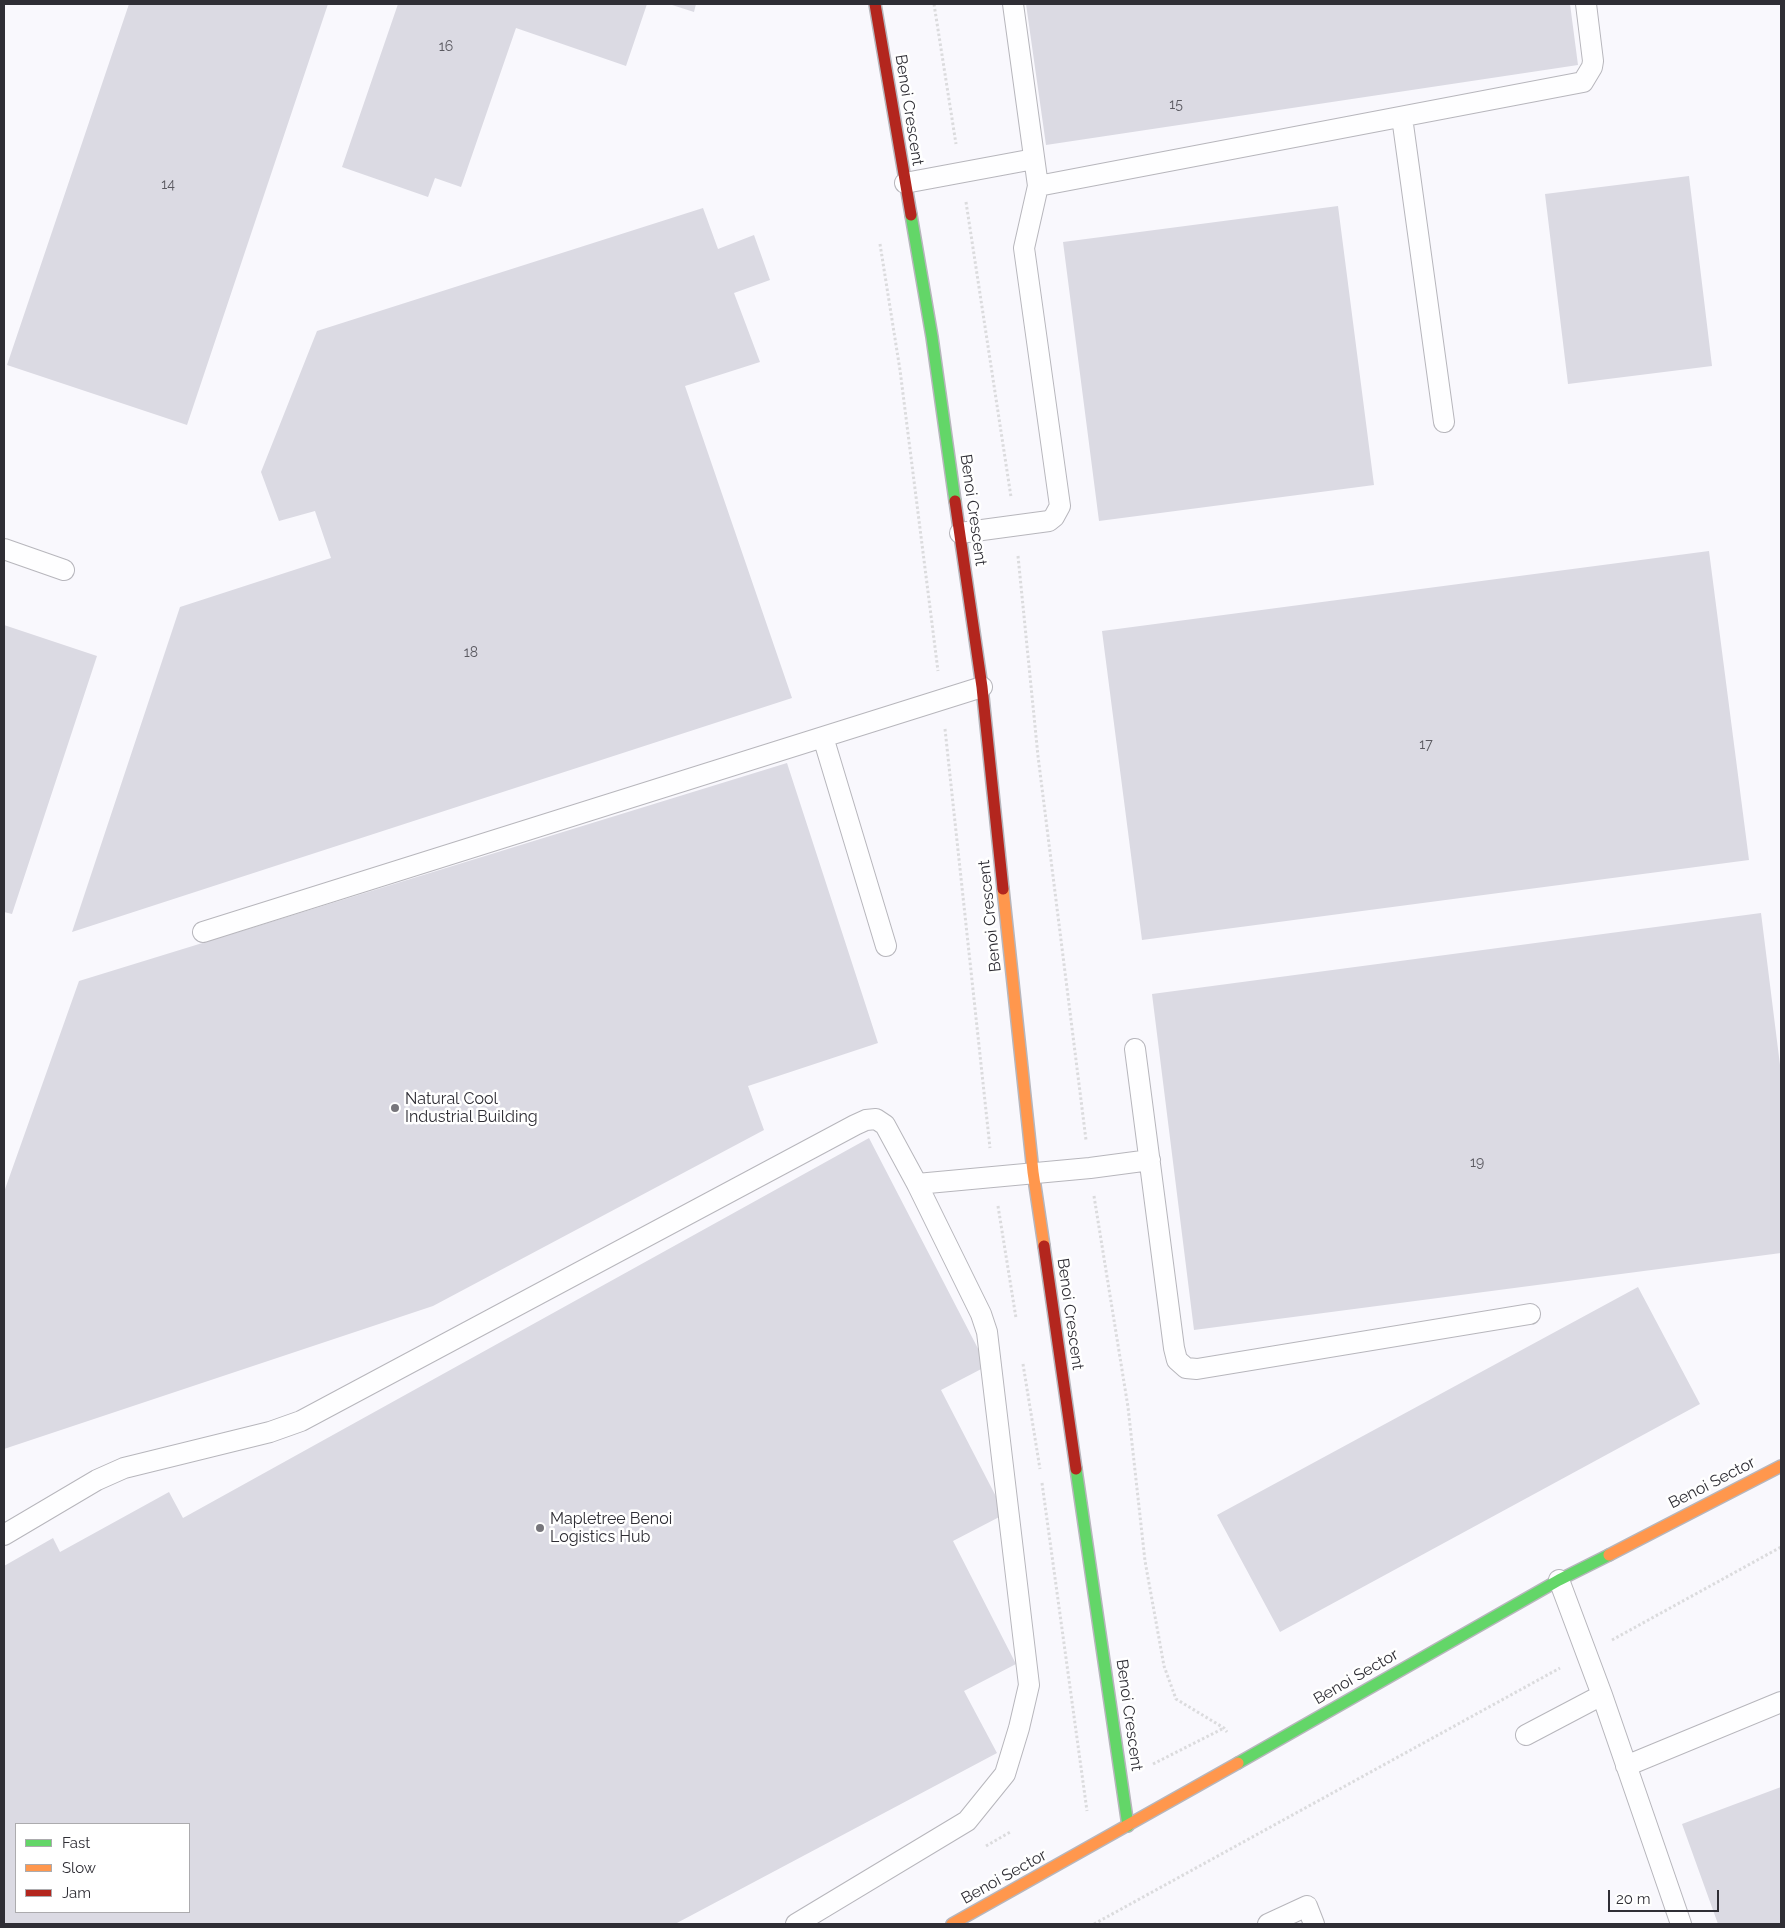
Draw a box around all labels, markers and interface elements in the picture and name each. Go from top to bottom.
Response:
house number: 16 [439,39,453,55]
street label: Benoi Crescent [891,53,927,167]
house number: 15 [1169,97,1183,113]
house number: 14 [161,177,175,193]
street label: Benoi Crescent [956,453,990,567]
house number: 18 [464,645,478,661]
house number: 17 [1419,737,1433,753]
street label: Benoi Crescent [975,859,1005,973]
place label: Natural Cool Industrial Building [405,1089,538,1127]
marker: Natural Cool Industrial Building [389,1102,401,1114]
house number: 19 [1470,1155,1484,1171]
street label: Benoi Crescent [1053,1257,1087,1371]
street label: Benoi Sector [1665,1453,1759,1513]
place label: Mapletree Benoi Logistics Hub [550,1509,672,1547]
marker: Mapletree Benoi Logistics Hub [534,1522,546,1534]
street label: Benoi Sector [1310,1645,1402,1709]
street label: Benoi Crescent [1112,1658,1146,1772]
legend [15,1823,190,1913]
text: Fast [62,1834,90,1852]
street label: Benoi Sector [958,1846,1050,1908]
text: Slow [62,1859,96,1877]
scale bar [1610,1880,1721,1912]
text: Jam [62,1884,91,1902]
text: 20 m [1616,1890,1651,1908]

